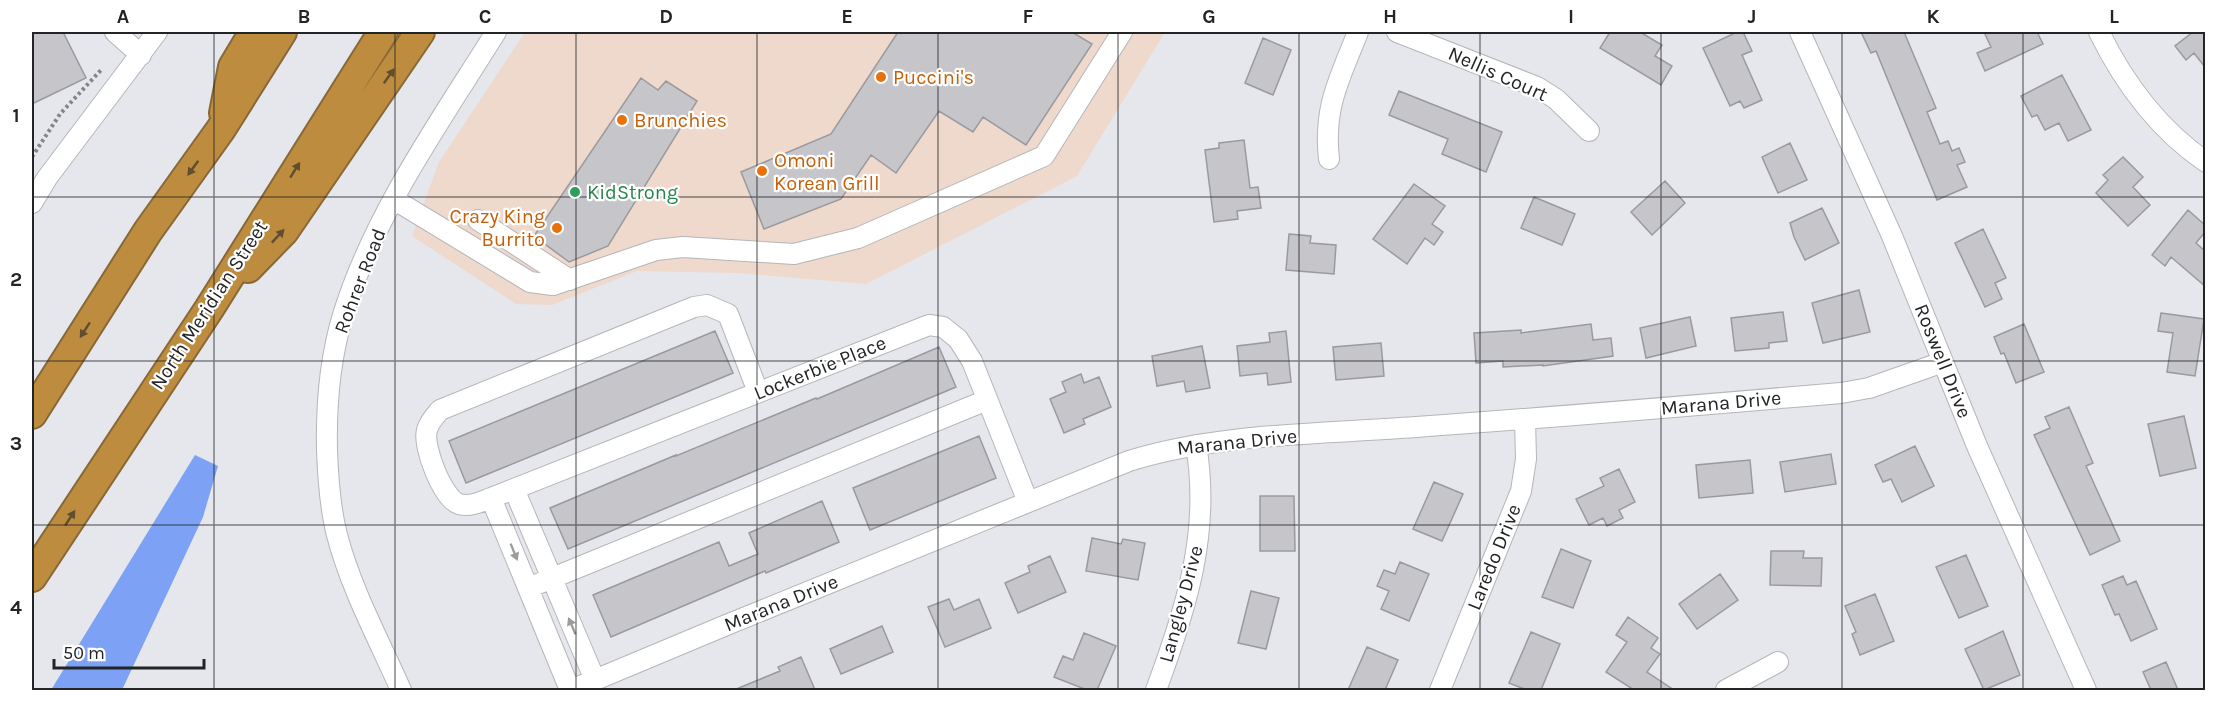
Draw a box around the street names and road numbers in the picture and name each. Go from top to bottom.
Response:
street label: Nellis Court [1445,42,1552,106]
street label: North Meridian Street [146,216,273,394]
street label: Rohrer Road [329,225,391,337]
street label: Roswell Drive [1910,301,1976,421]
street label: Lockerbie Place [751,331,889,405]
street label: Marana Drive [1660,386,1782,420]
street label: Marana Drive [1176,424,1298,460]
street label: Laredo Drive [1462,501,1526,613]
street label: Langley Drive [1154,543,1208,665]
street label: Marana Drive [721,570,841,636]

